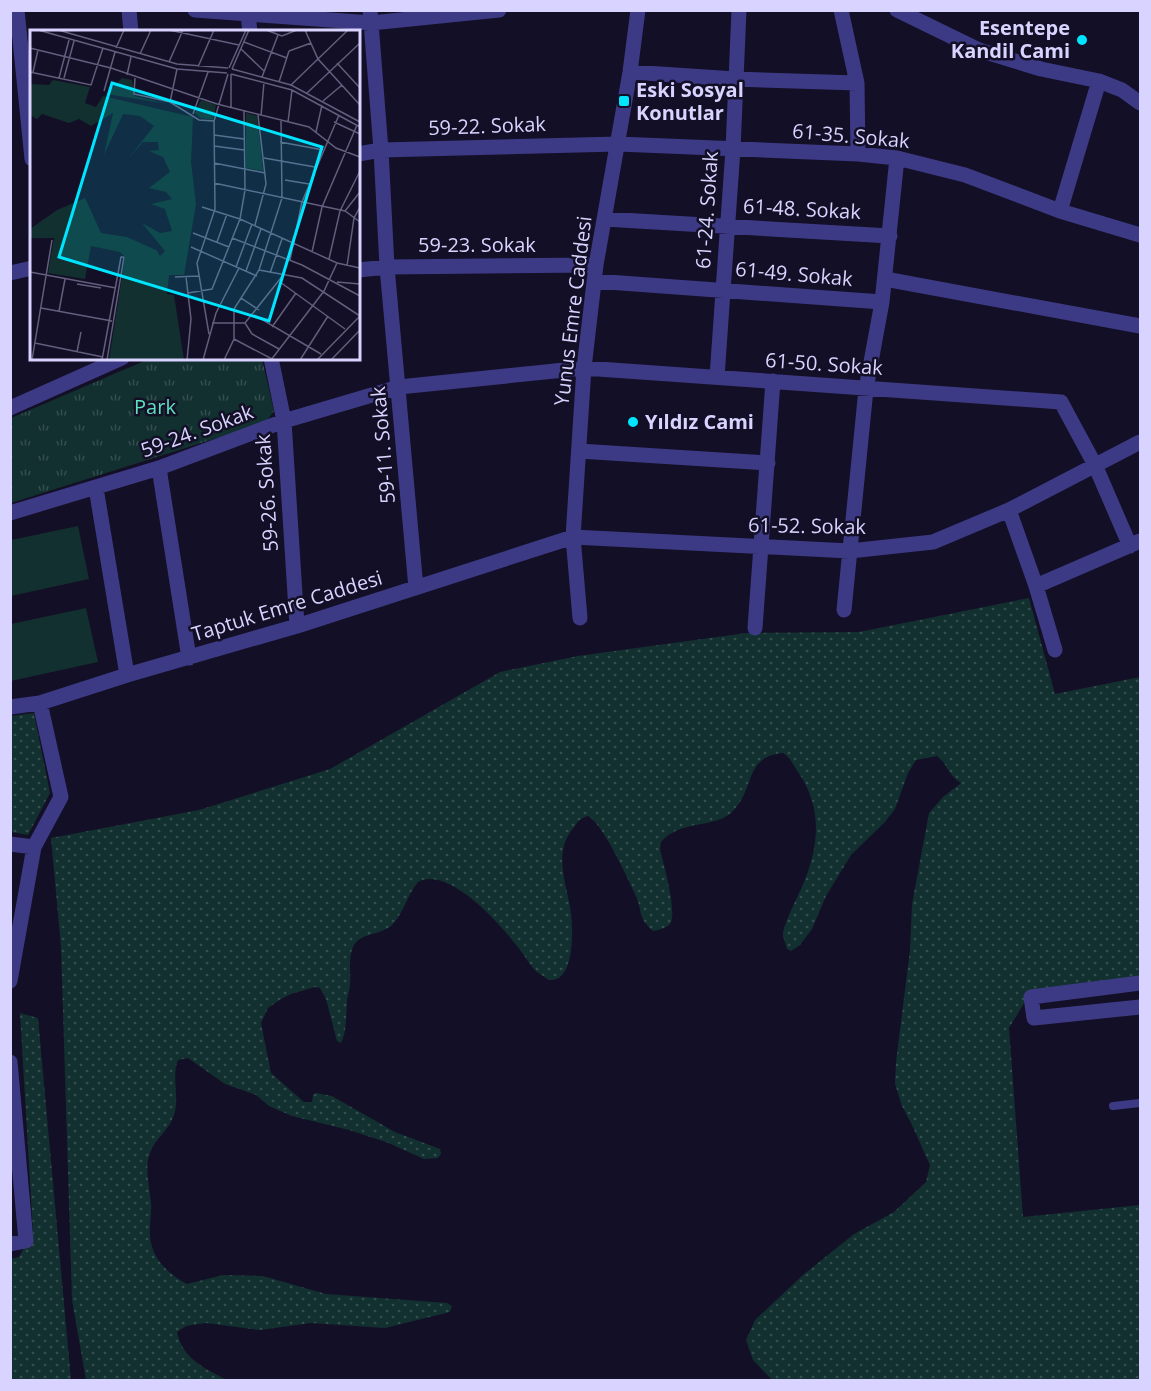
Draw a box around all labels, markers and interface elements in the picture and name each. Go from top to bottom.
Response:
place label: Esentepe Kandil Cami [951,14,1070,64]
inset map [30,30,360,360]
marker: Esentepe Kandil Cami [1075,33,1089,47]
place label: Eski Sosyal Konutlar [636,76,744,126]
marker: Eski Sosyal Konutlar [617,94,631,108]
street label: 59-22. Sokak [428,110,547,141]
street label: 61-35. Sokak [791,117,911,154]
street label: 61-24. Sokak [689,150,724,270]
street label: 61-48. Sokak [743,192,862,225]
street label: Yunus Emre Caddesi [547,215,598,407]
street label: 59-23. Sokak [418,231,536,258]
street label: 61-49. Sokak [734,255,854,292]
street label: 61-50. Sokak [764,346,884,381]
street label: 59-11. Sokak [364,385,401,505]
park label: Park [134,393,176,420]
street label: 59-24. Sokak [137,398,257,463]
place label: Yıldız Cami [645,408,754,435]
marker: Yıldız Cami [626,415,640,429]
street label: 59-26. Sokak [249,433,284,553]
street label: 61-52. Sokak [748,511,867,540]
street label: Taptuk Emre Caddesi [188,564,385,647]

